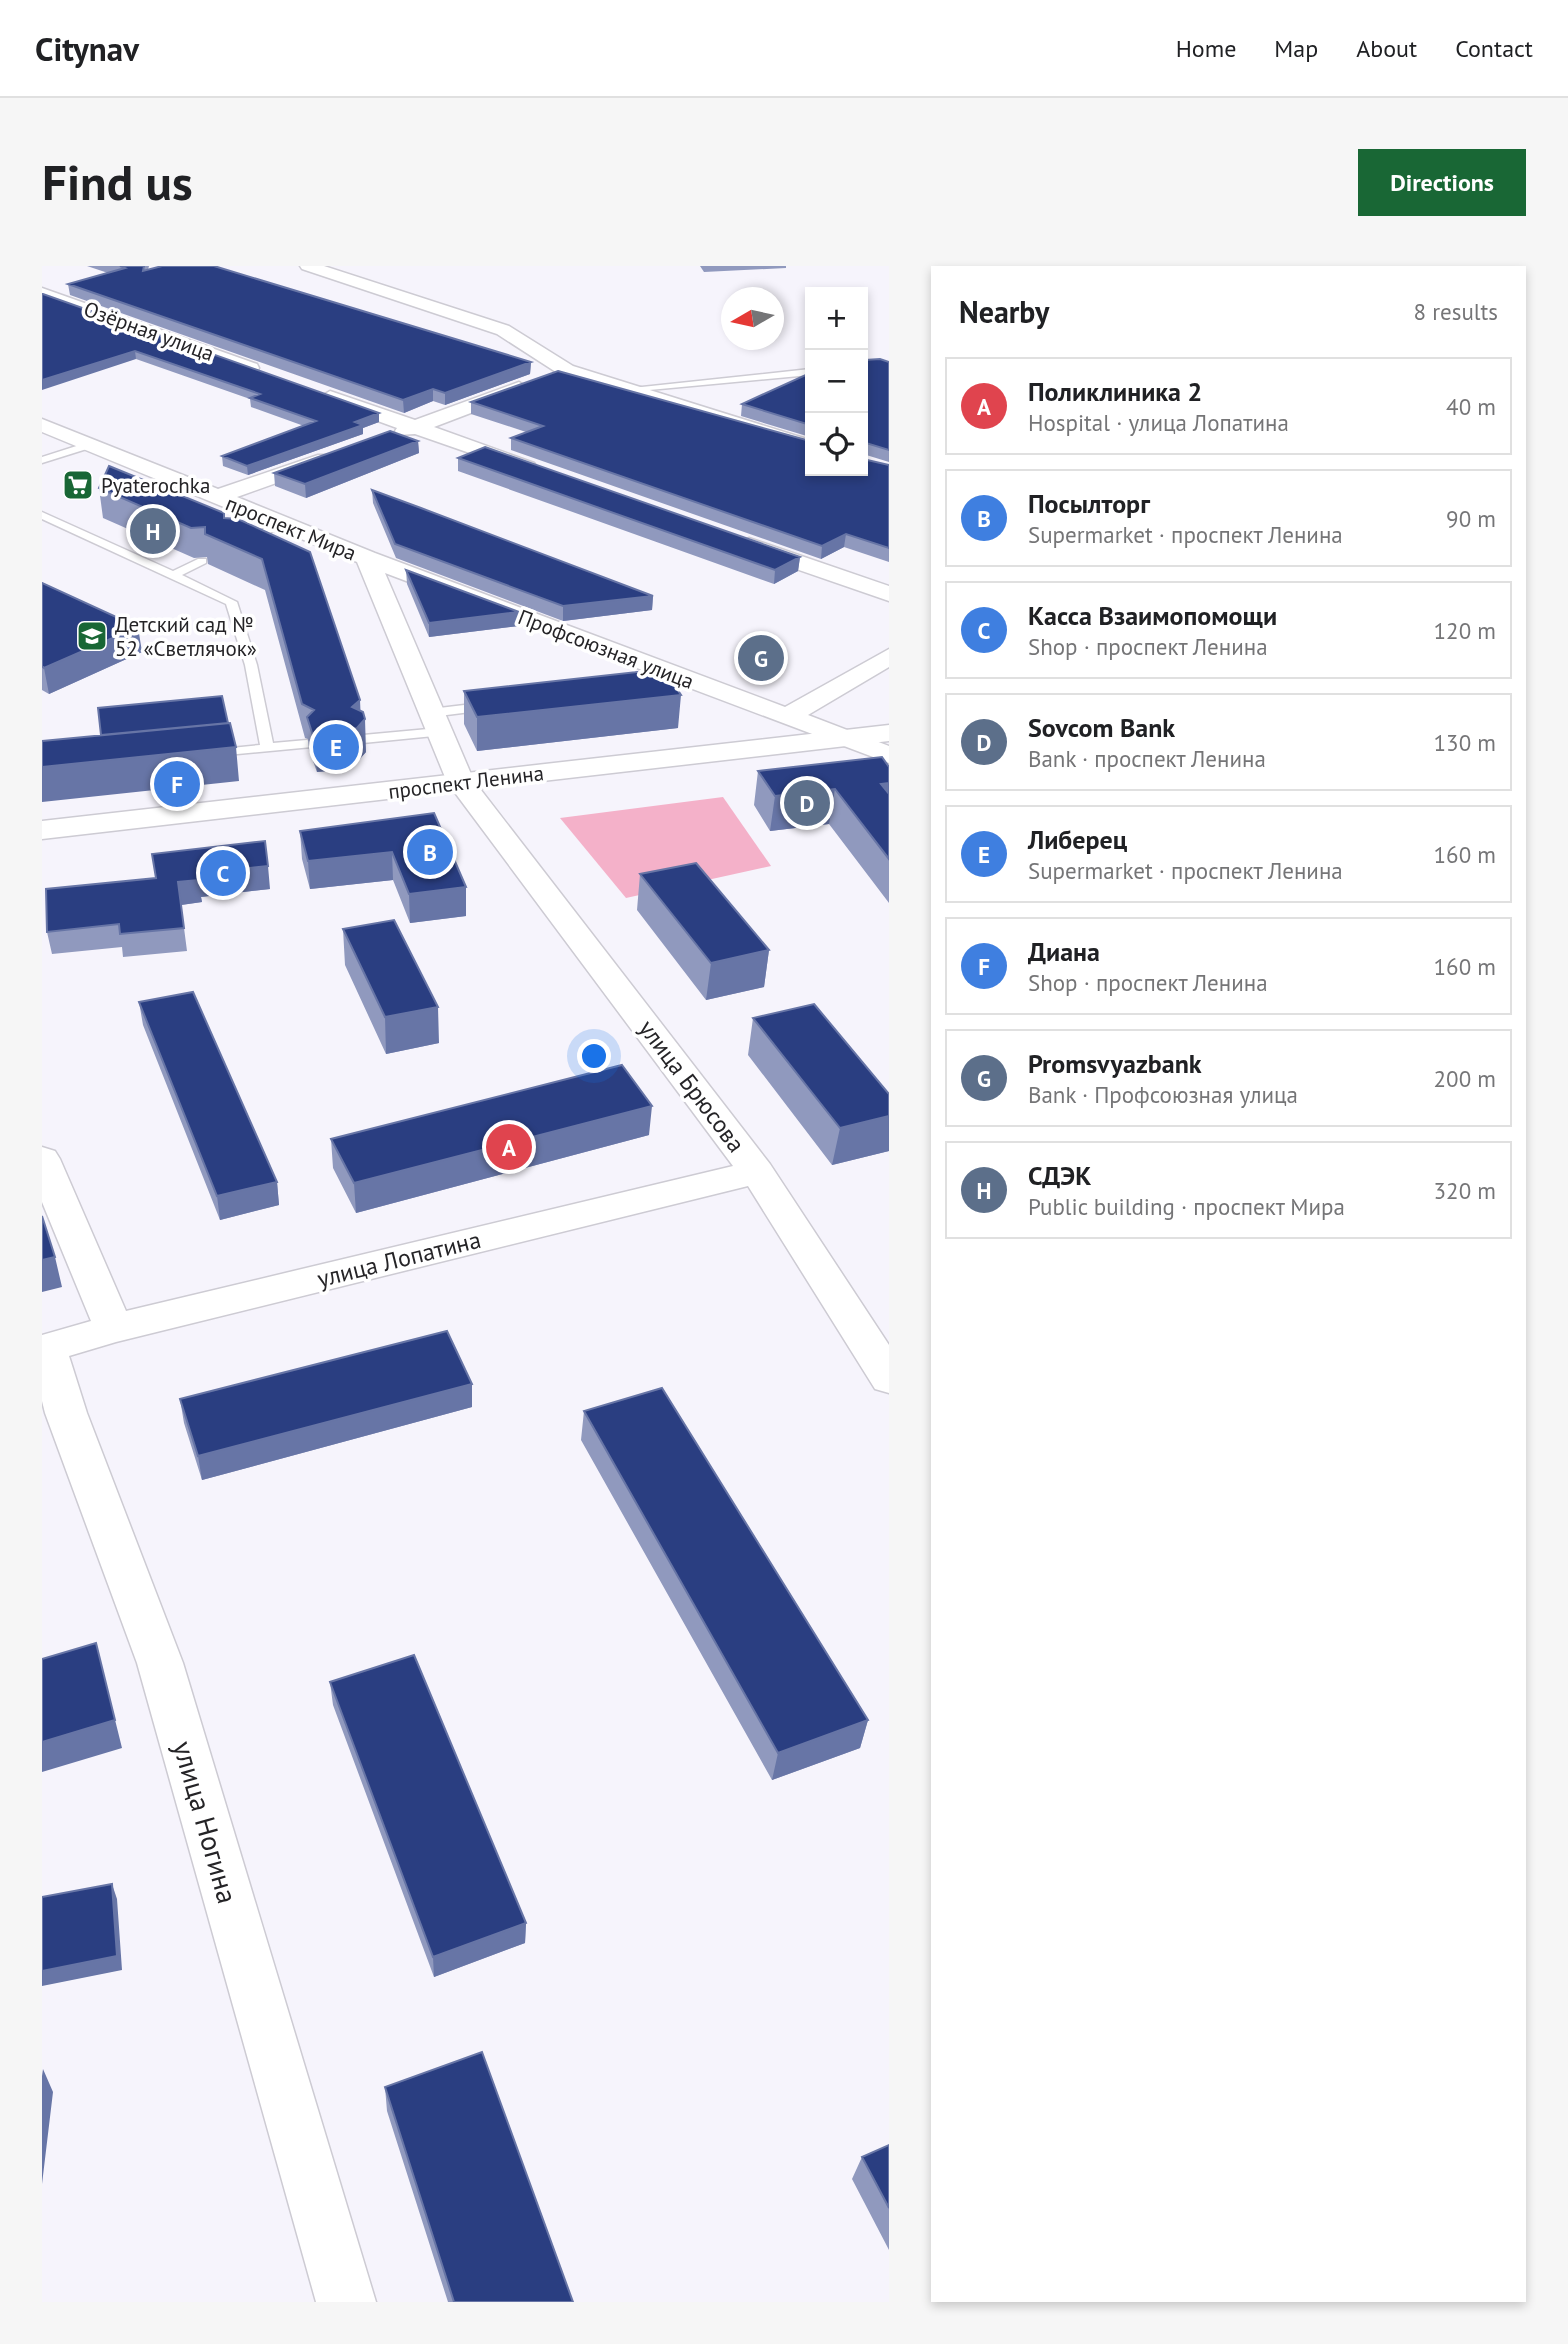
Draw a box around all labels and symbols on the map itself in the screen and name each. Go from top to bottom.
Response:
north arrow [721,287,784,350]
street label: Озёрная улица [80,295,218,367]
supermarket icon: Pyaterochka [61,468,95,502]
place label: Pyaterochka [101,472,210,499]
street label: проспект Мира [222,490,360,566]
pin: H [130,505,176,557]
street label: Профсоюзная улица [514,603,698,695]
place label: Детский сад № 52 «Светлячок» [115,611,257,662]
school or university icon: Детский сад № 52 «Светлячок» [75,619,109,653]
pin: G [738,632,784,684]
pin: E [313,721,359,773]
pin: F [154,758,200,810]
street label: проспект Ленина [387,759,545,805]
pin: D [784,777,830,829]
pin: B [407,826,453,878]
pin: C [200,847,246,899]
street label: улица Брюсова [632,1014,752,1158]
your location [577,1039,611,1073]
pin: A [486,1121,532,1173]
street label: улица Лопатина [314,1224,484,1294]
street label: улица Ногина [165,1737,247,1907]

